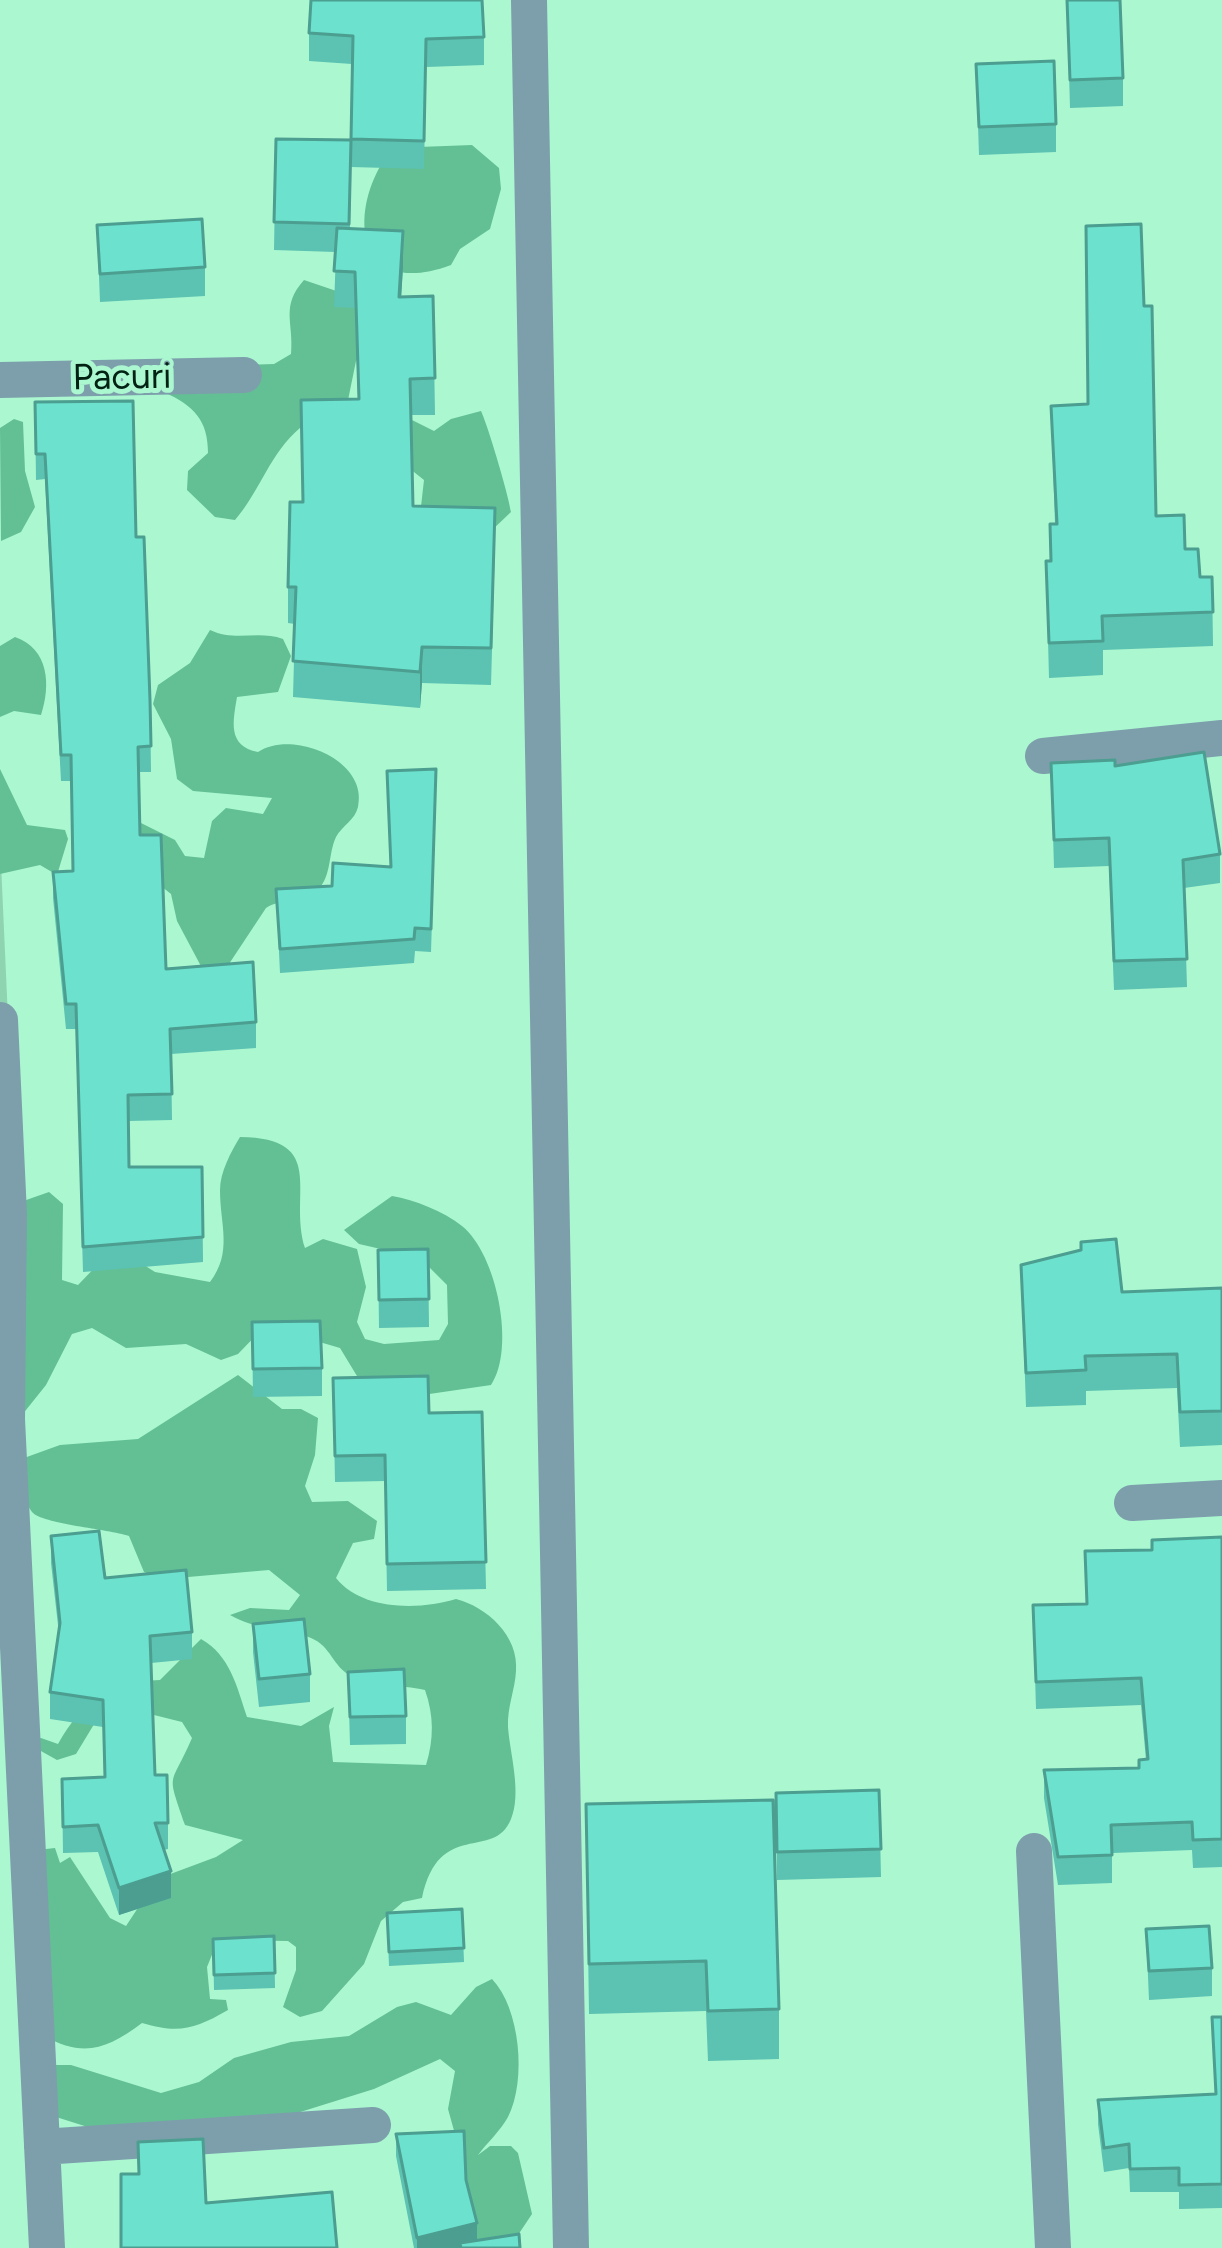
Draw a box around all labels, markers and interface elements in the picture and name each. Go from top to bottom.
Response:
street label: Pacuri [72,356,172,400]

